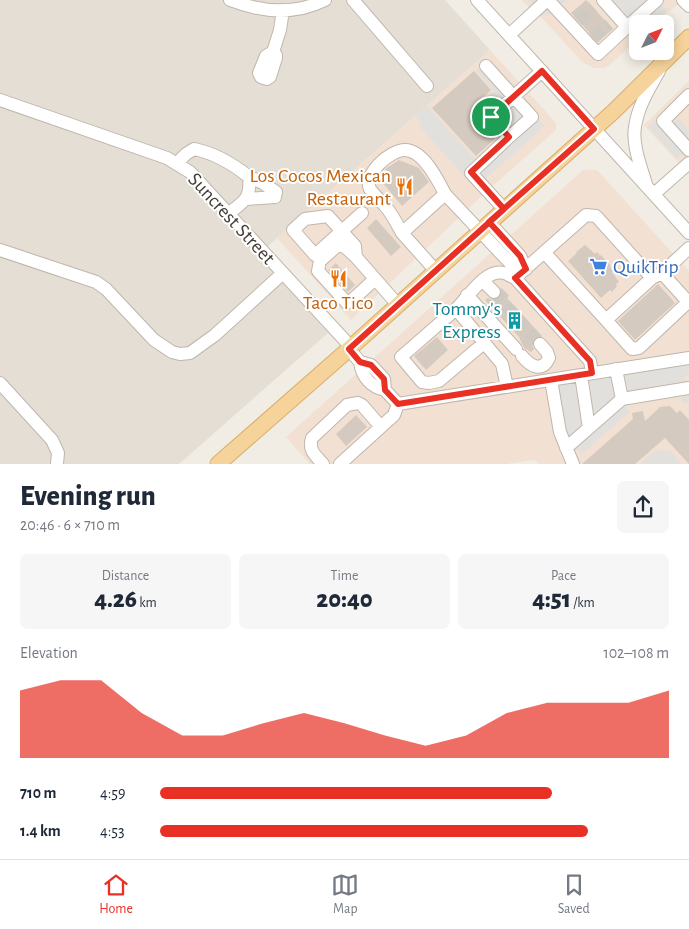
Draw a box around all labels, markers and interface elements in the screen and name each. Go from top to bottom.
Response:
north arrow [629,15,674,60]
map controls [629,15,674,60]
pin [470,96,512,138]
icon: arrive [477,103,505,131]
place label: Los Cocos Mexican Restaurant [249,166,392,209]
street label: Suncrest Street [184,169,279,269]
restaurant icon: Los Cocos Mexican Restaurant [395,176,415,196]
supermarket icon: QuikTrip [589,256,609,276]
place label: QuikTrip [613,257,679,277]
restaurant icon: Taco Tico [328,268,348,288]
place label: Taco Tico [303,293,373,313]
place label: Tommy's Express [432,299,501,342]
building icon: Tommy's Express [505,310,525,330]
button: share [617,481,669,533]
text: Evening run [20,483,156,511]
text: 20:46 · 6 × 710 m [20,517,120,533]
text: Distance [102,569,149,583]
text: Time [331,569,358,583]
text: Pace [551,569,576,583]
text: 4.26 [94,587,137,612]
text: 20:40 [316,587,373,612]
text: 4:51 [532,587,571,612]
text: km [137,596,157,610]
text: /km [571,596,595,610]
text: Elevation [20,645,78,661]
text: 102–108 m [603,645,669,661]
text: 710 m [20,785,56,801]
text: 4:59 [100,785,126,801]
text: 1.4 km [20,823,61,839]
text: 4:53 [100,823,125,839]
tab: Home [99,871,133,918]
tab: Map [331,871,359,918]
tab: Saved [558,871,590,918]

